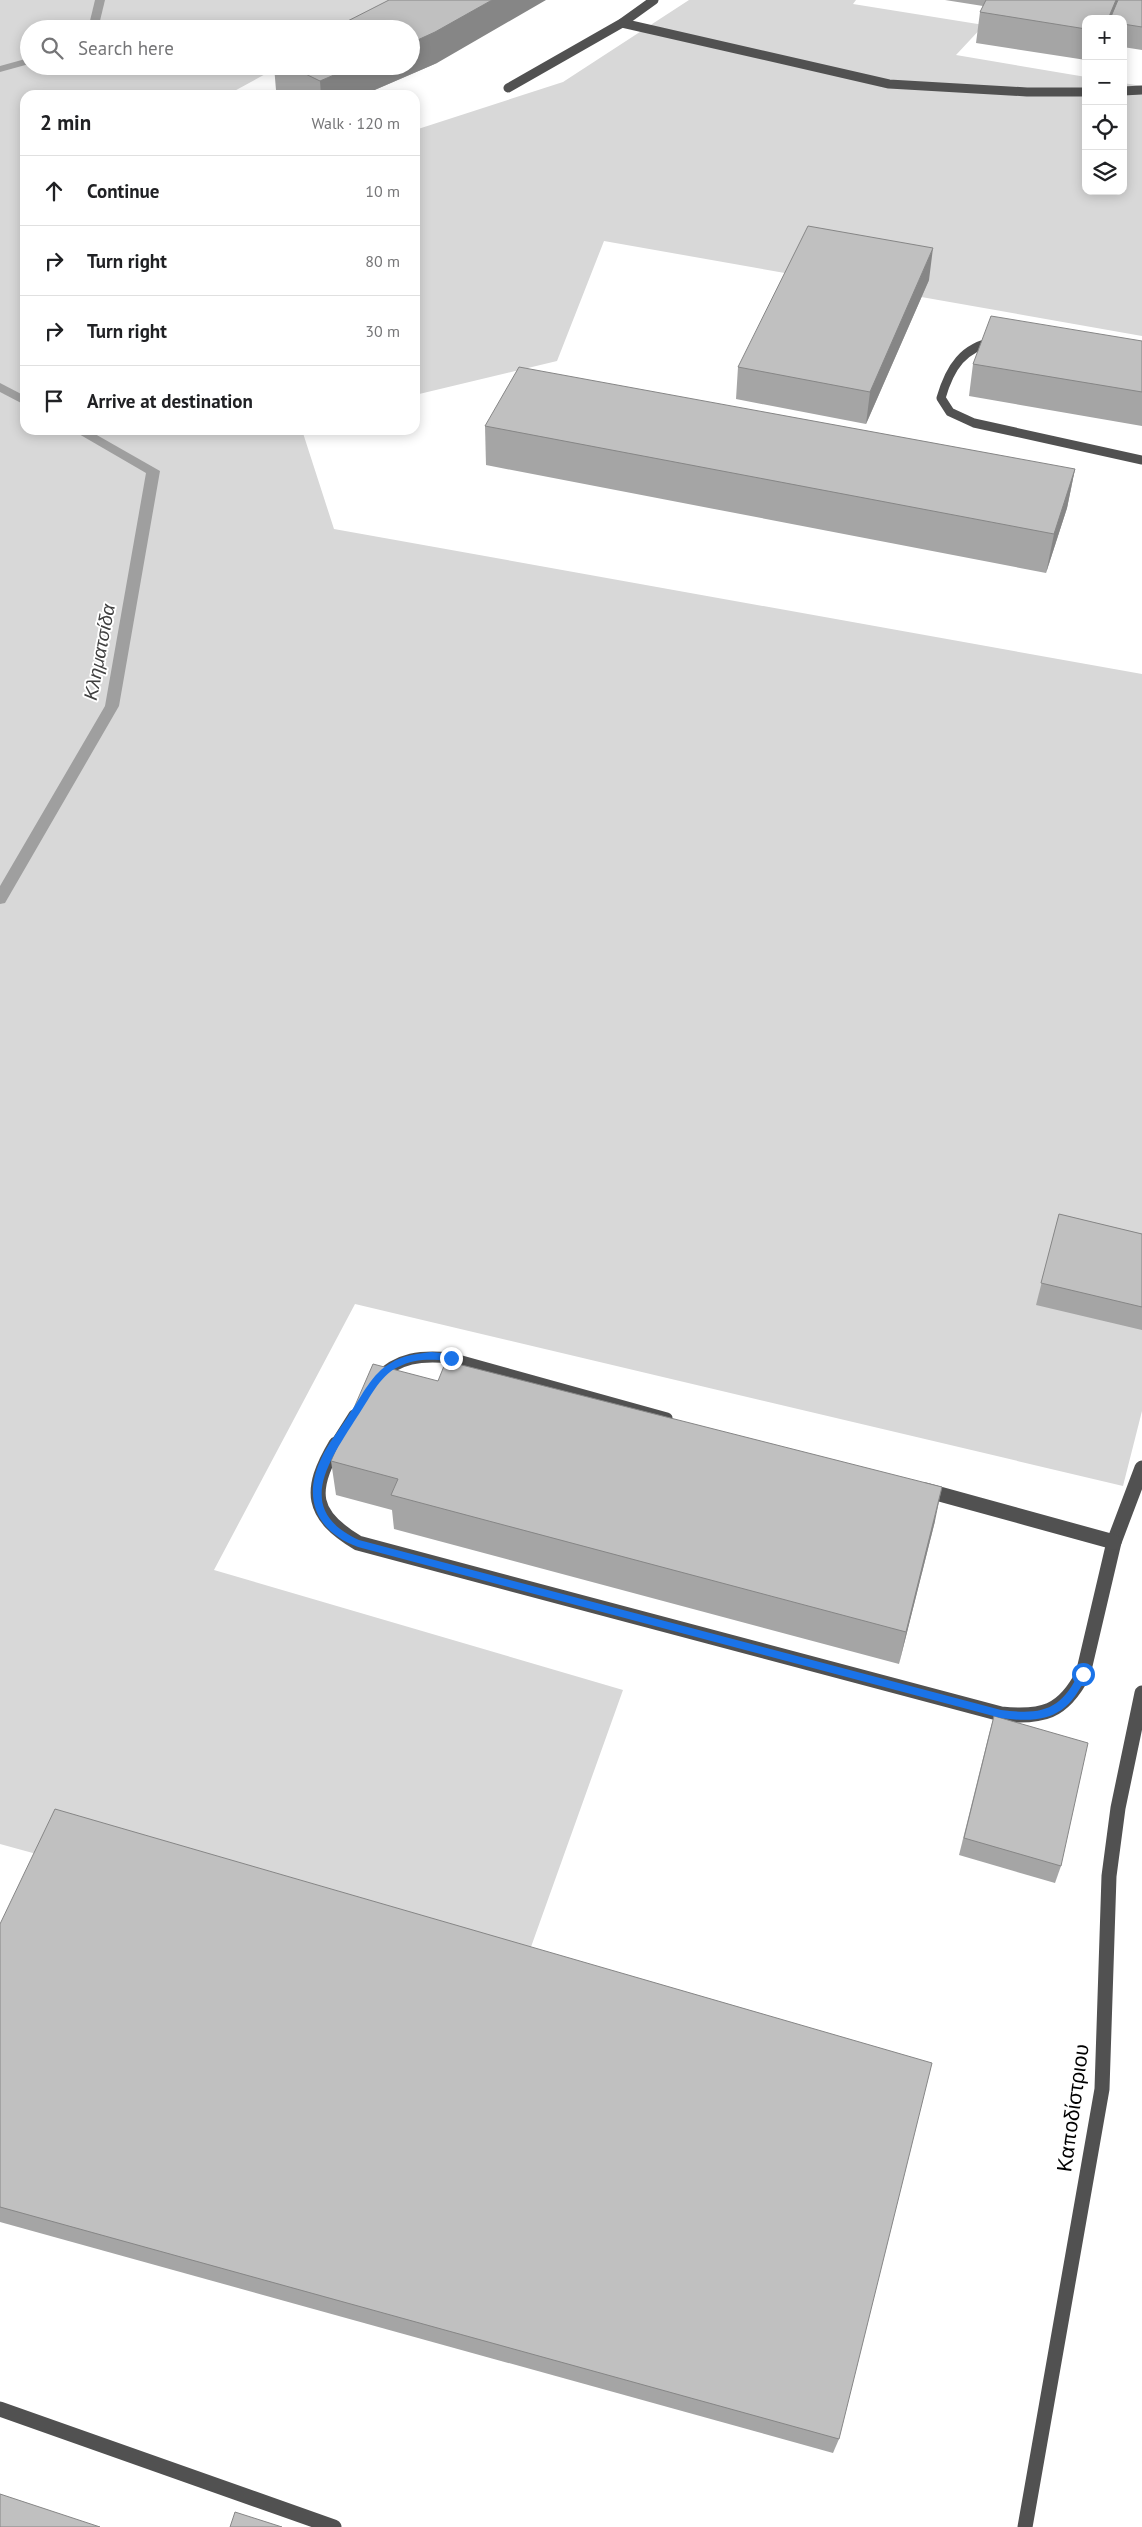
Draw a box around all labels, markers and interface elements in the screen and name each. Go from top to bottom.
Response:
map controls [1082,15,1127,195]
button: + [1082,15,1127,60]
search box [20,20,420,75]
icon: search [38,34,66,62]
text: Search here [78,36,174,60]
button: − [1082,60,1127,105]
button: locate [1082,105,1127,150]
text: 2 min [40,109,91,136]
text: Walk · 120 m [311,113,400,133]
button: layers [1082,150,1127,195]
icon: ahead [40,177,68,205]
text: Continue [87,179,159,203]
text: 10 m [365,181,400,201]
icon: right [40,247,68,275]
text: Turn right [87,249,167,273]
text: 80 m [365,251,400,271]
icon: right [40,317,68,345]
text: Turn right [87,319,167,343]
text: 30 m [365,321,400,341]
icon: arrive [40,387,68,415]
text: Arrive at destination [87,389,253,413]
water label: Κληματσίδα [78,601,120,702]
route end [440,1347,463,1370]
route start [1072,1663,1095,1686]
street label: Καποδίστριου [1050,2042,1095,2174]

